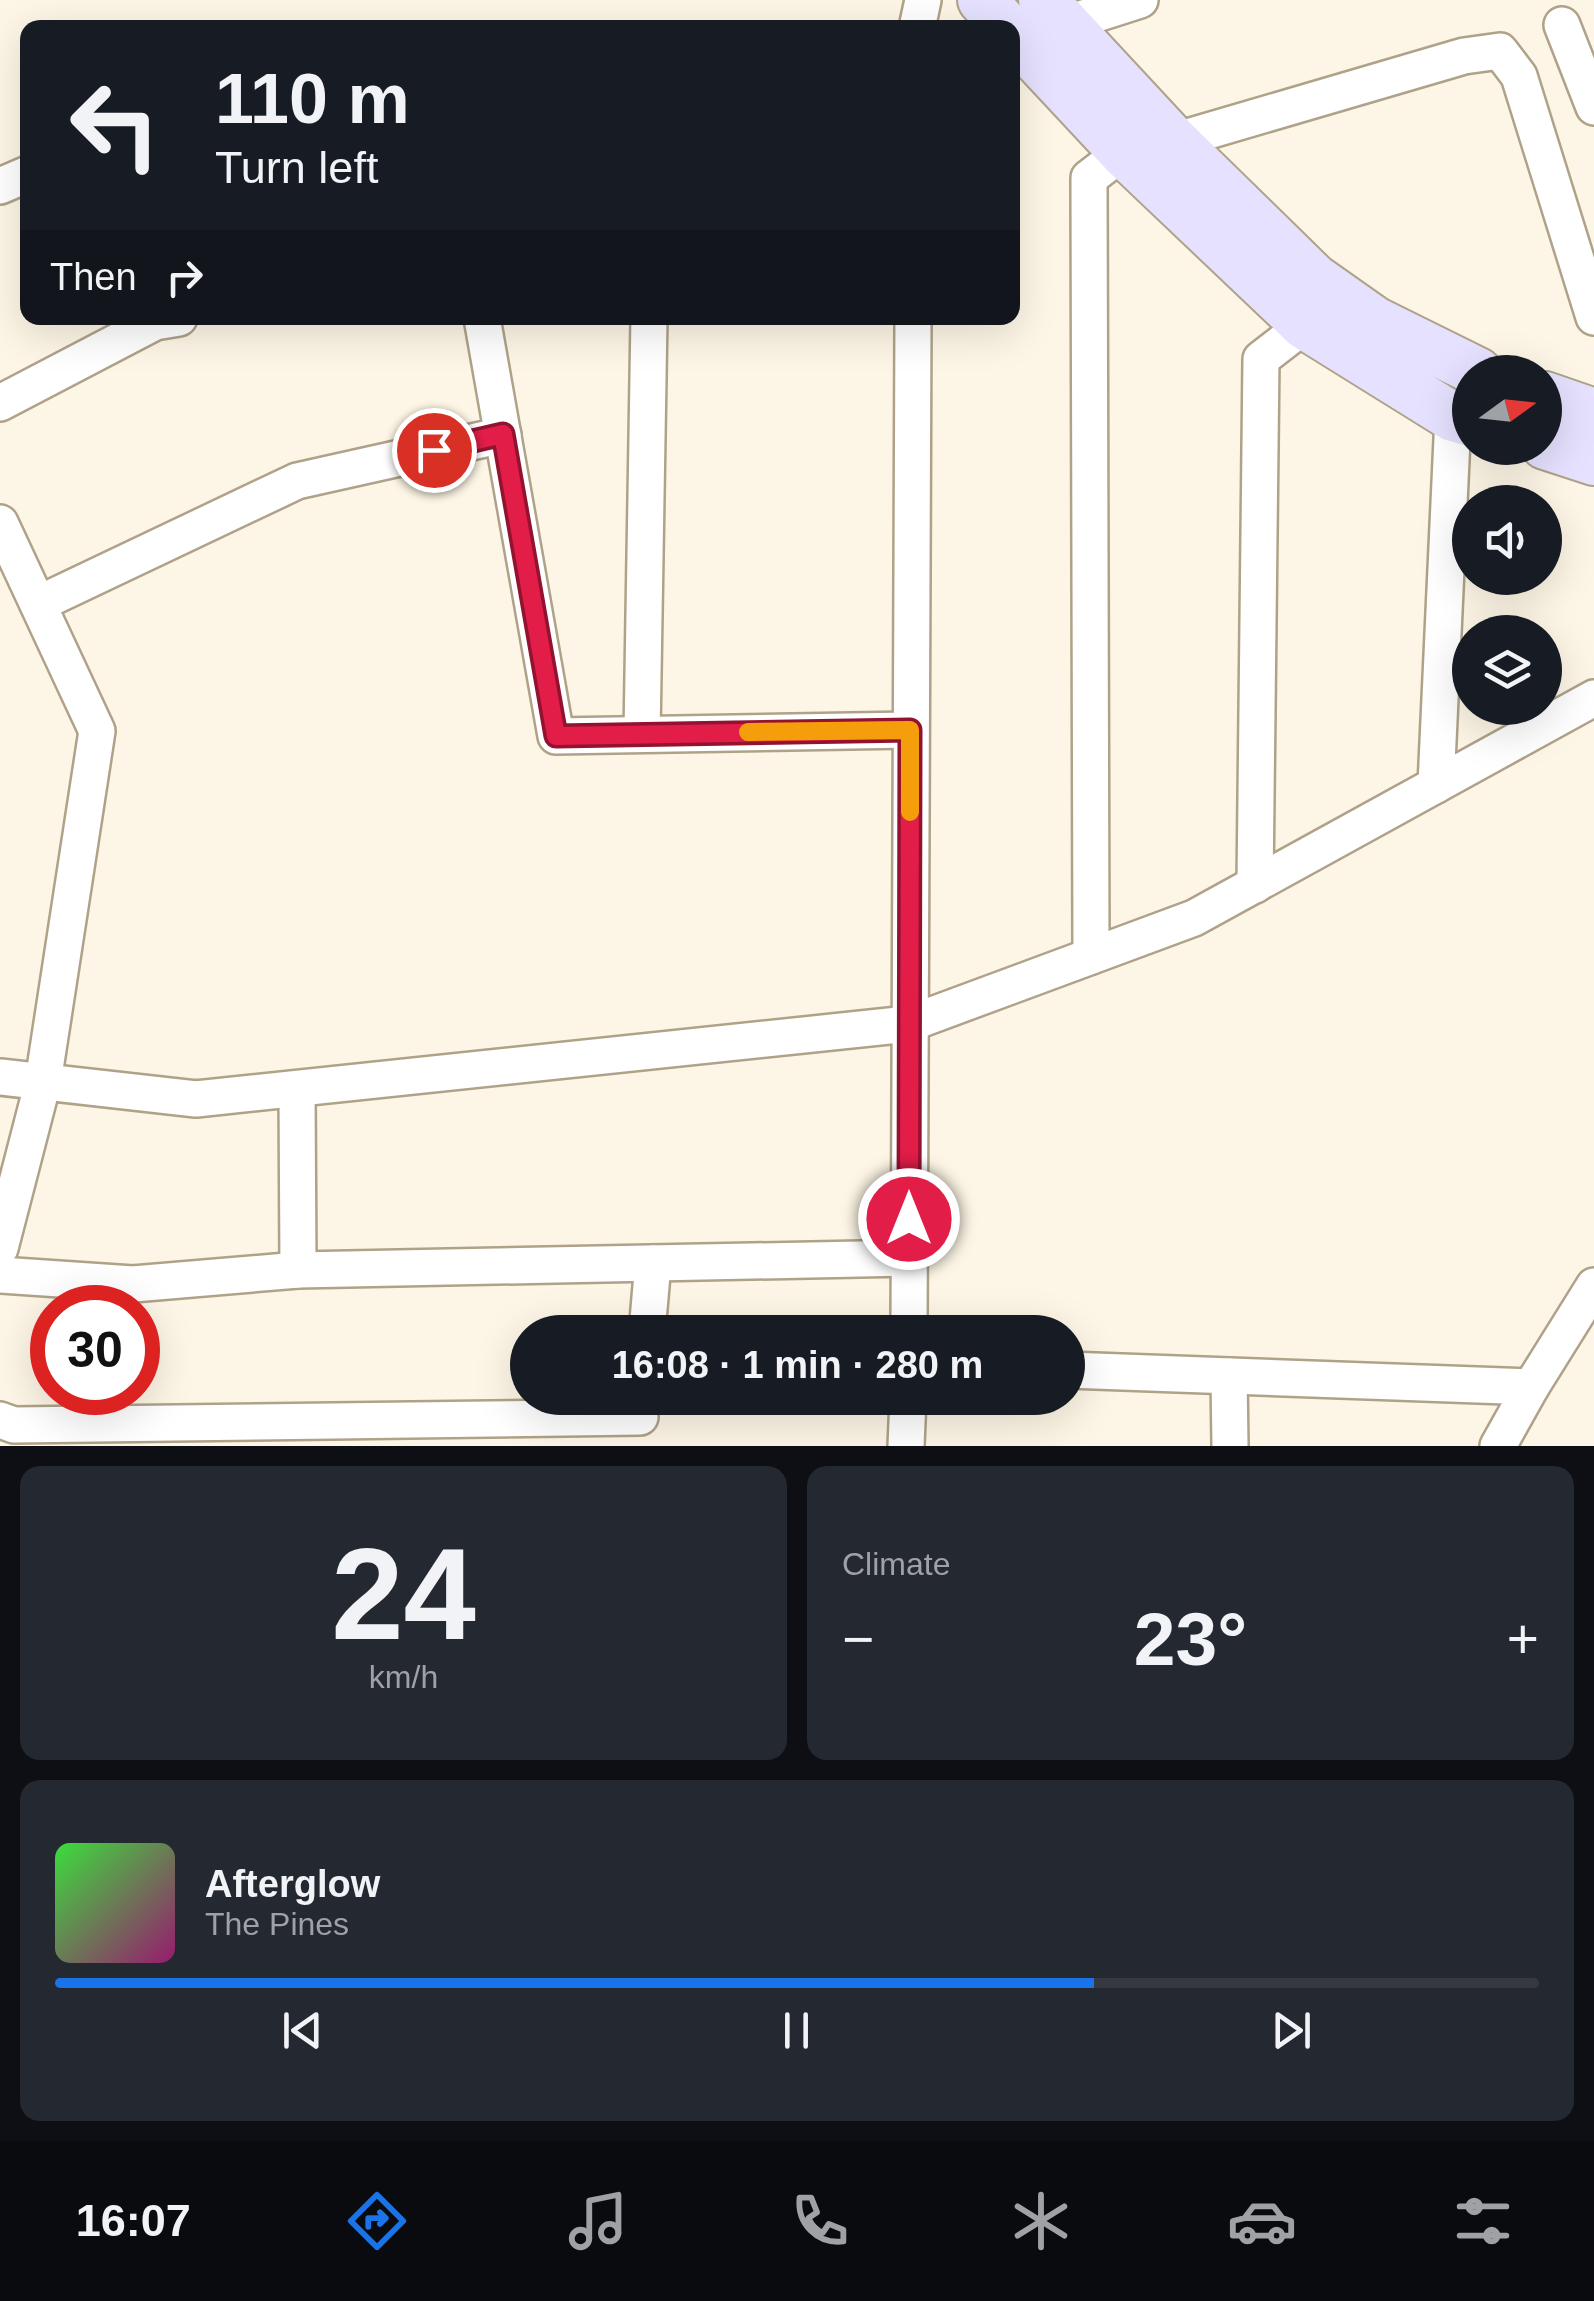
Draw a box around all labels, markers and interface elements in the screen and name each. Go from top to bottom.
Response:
icon: left [50,60,180,190]
text: 110 m [215,60,410,138]
text: Turn left [215,142,378,193]
icon: right [157,250,212,305]
text: Then [50,256,137,298]
north arrow [1452,355,1562,465]
map controls [1452,355,1562,725]
pin [392,408,477,493]
icon: arrive [407,423,462,478]
button: sound [1452,485,1562,595]
button: layers [1452,615,1562,725]
position arrow [857,1167,961,1271]
speed limit sign: 30 [30,1285,160,1415]
text: 16:08 · 1 min · 280 m [612,1344,983,1386]
text: 24 [331,1521,476,1667]
text: Climate [842,1546,950,1582]
text: 23° [1134,1597,1247,1681]
text: − [842,1608,874,1670]
text: + [1507,1608,1539,1670]
text: km/h [369,1659,438,1695]
text: Afterglow [205,1863,380,1905]
text: The Pines [205,1906,349,1942]
icon: previous [275,2003,330,2058]
icon: pause [769,2003,824,2058]
icon: next [1264,2003,1319,2058]
icon: directions [342,2186,412,2256]
icon: music [563,2186,633,2256]
icon: phone [785,2186,855,2256]
icon: climate [1006,2186,1076,2256]
icon: car [1227,2186,1297,2256]
icon: filters [1448,2186,1518,2256]
text: 16:07 [76,2195,191,2246]

